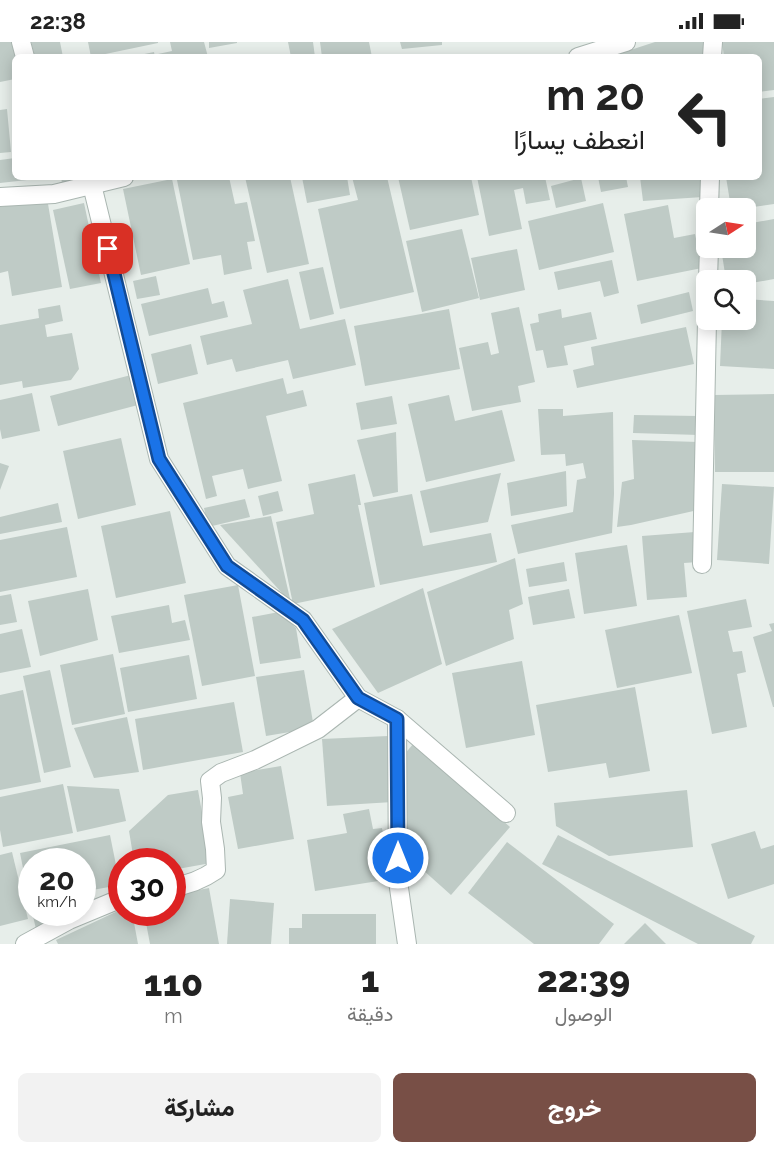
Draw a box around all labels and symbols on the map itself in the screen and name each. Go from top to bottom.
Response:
north arrow [696,198,756,258]
pin [82,223,133,274]
position arrow [366,826,430,890]
speed limit sign: 30 [108,848,186,926]

